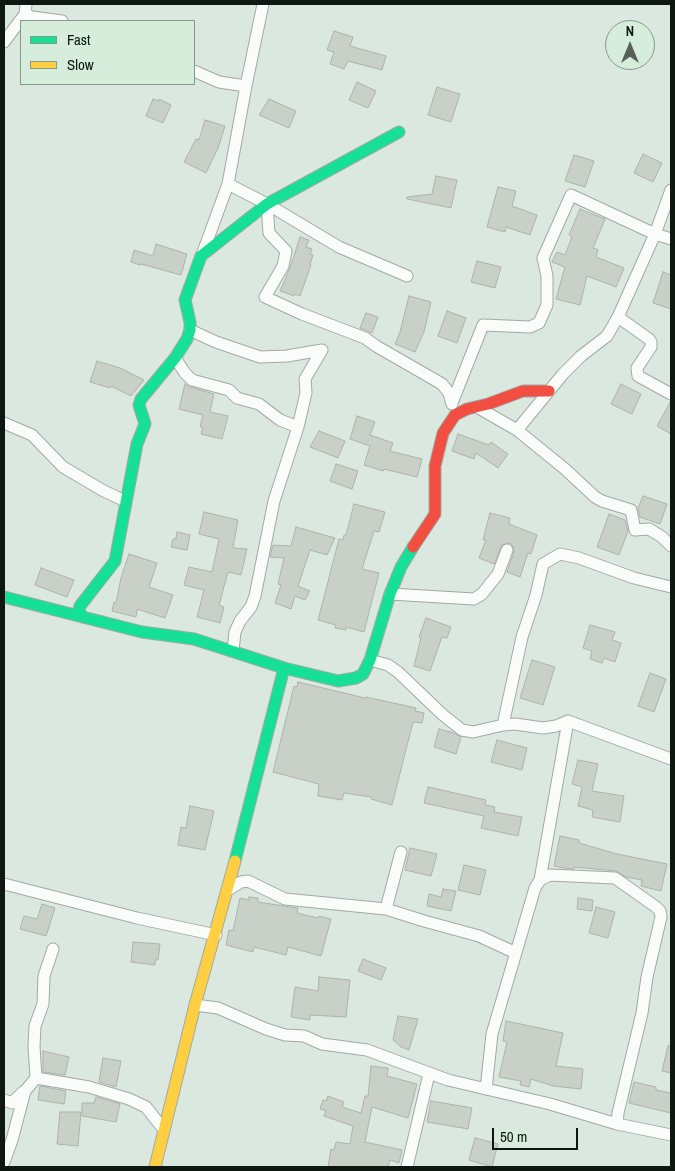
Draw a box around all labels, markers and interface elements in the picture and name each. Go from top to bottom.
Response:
legend [20,20,195,85]
north arrow [605,20,655,70]
text: N [626,22,634,40]
text: Fast [67,29,90,50]
text: Slow [67,54,94,75]
scale bar [495,1118,581,1150]
text: 50 m [500,1126,527,1147]

